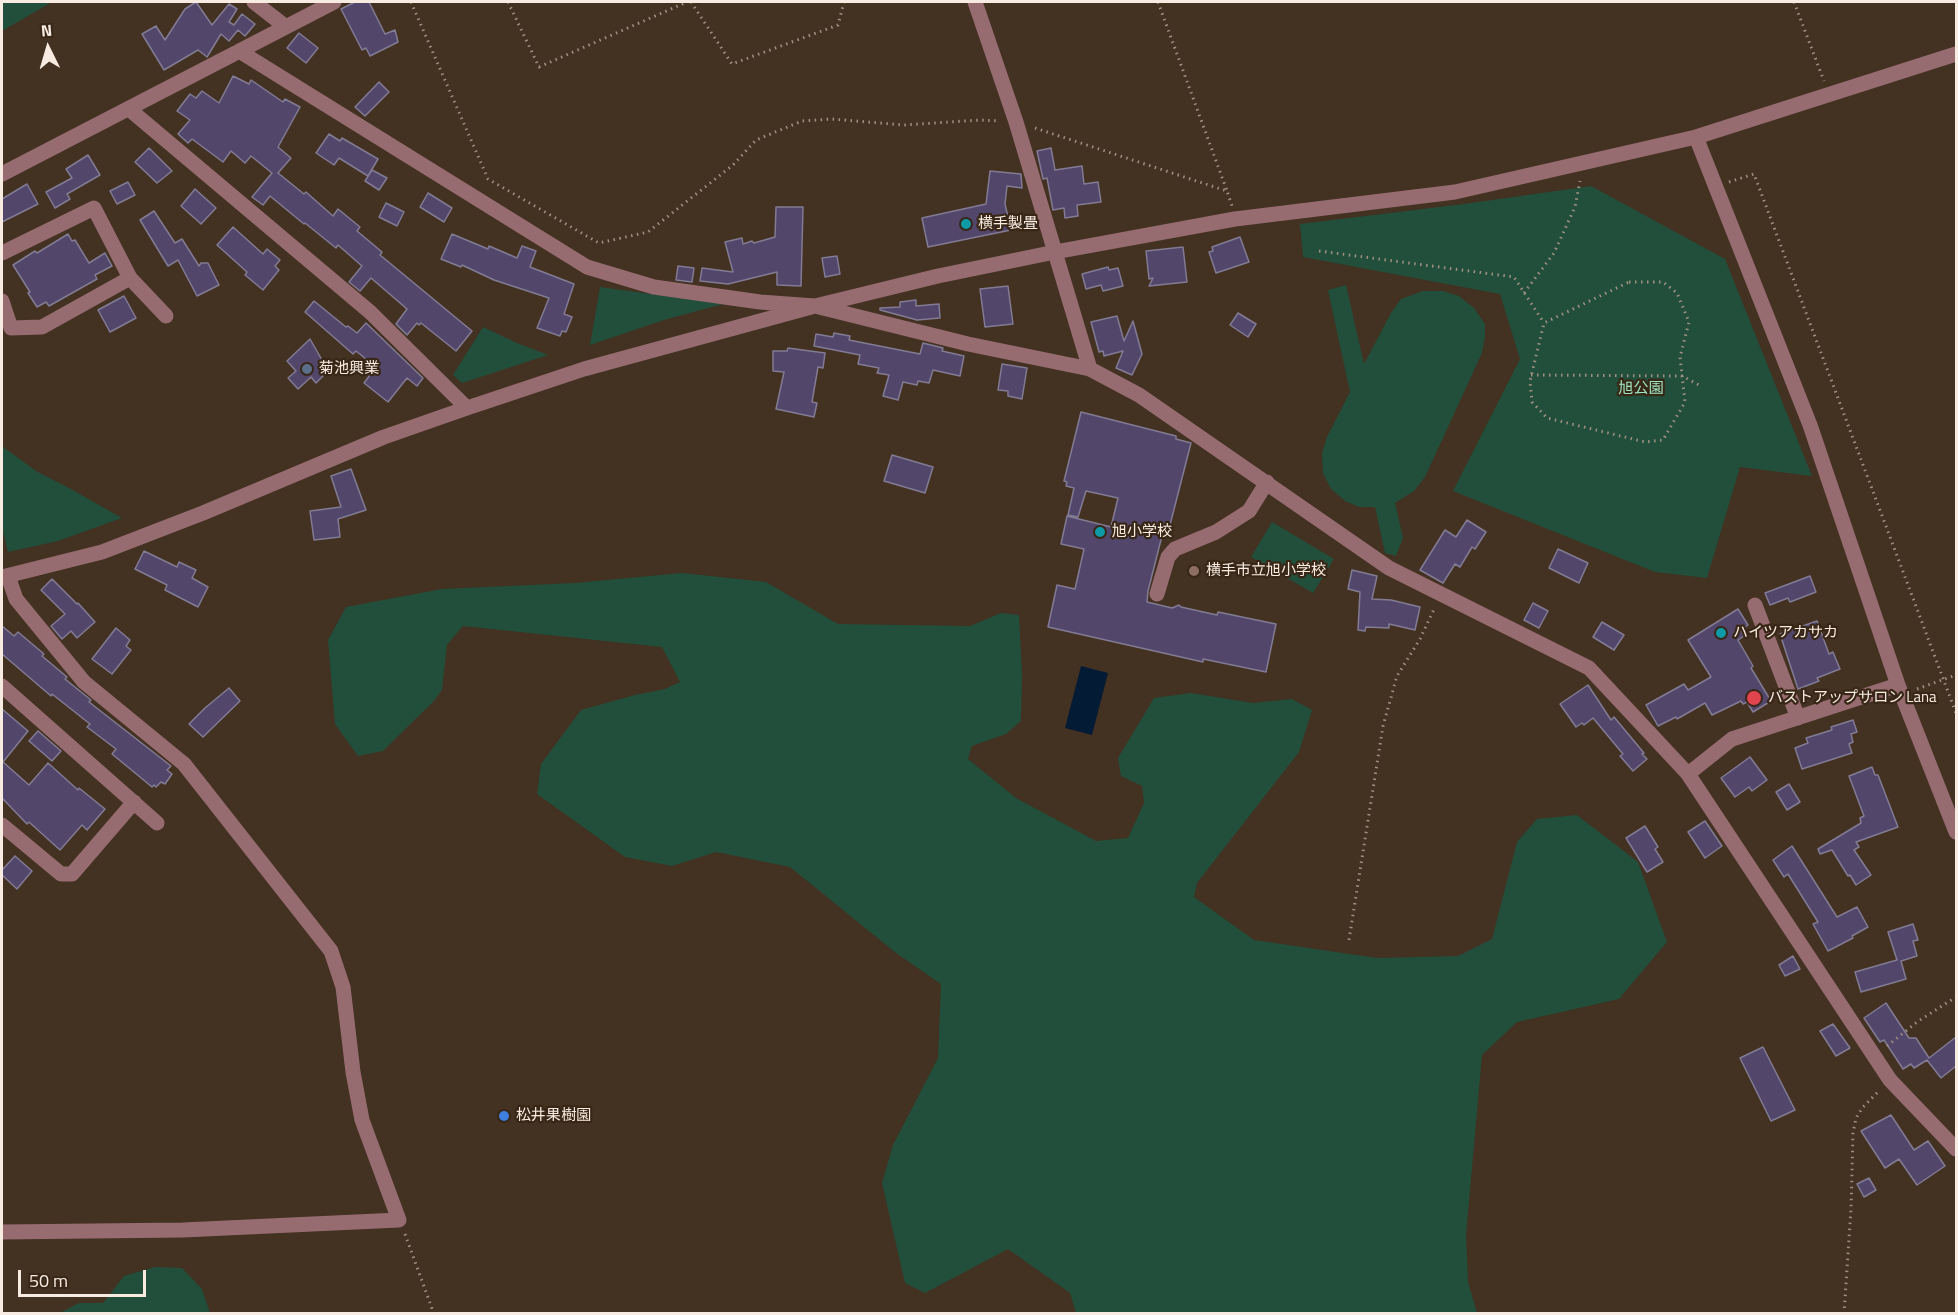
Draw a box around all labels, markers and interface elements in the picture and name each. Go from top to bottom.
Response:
north arrow [18,18,78,78]
text: N [40,18,53,43]
place label: 横手製畳 [978,215,1038,233]
marker: 横手製畳 [959,217,973,231]
place label: 菊池興業 [319,360,379,378]
marker: 菊池興業 [300,362,314,376]
park label: 旭公園 [1619,380,1663,398]
place label: 旭小学校 [1112,523,1172,541]
marker: 旭小学校 [1093,525,1107,539]
place label: 横手市立旭小学校 [1206,562,1326,580]
marker: 横手市立旭小学校 [1187,564,1201,578]
place label: ハイツアカサカ [1733,624,1838,642]
marker: ハイツアカサカ [1714,626,1728,640]
marker: バストアップサロン Lana [1745,689,1763,707]
place label: バストアップサロン Lana [1768,689,1937,707]
place label: 松井果樹園 [516,1107,591,1125]
marker: 松井果樹園 [497,1109,511,1123]
scale bar [21,1258,148,1296]
text: 50 m [29,1267,68,1294]

